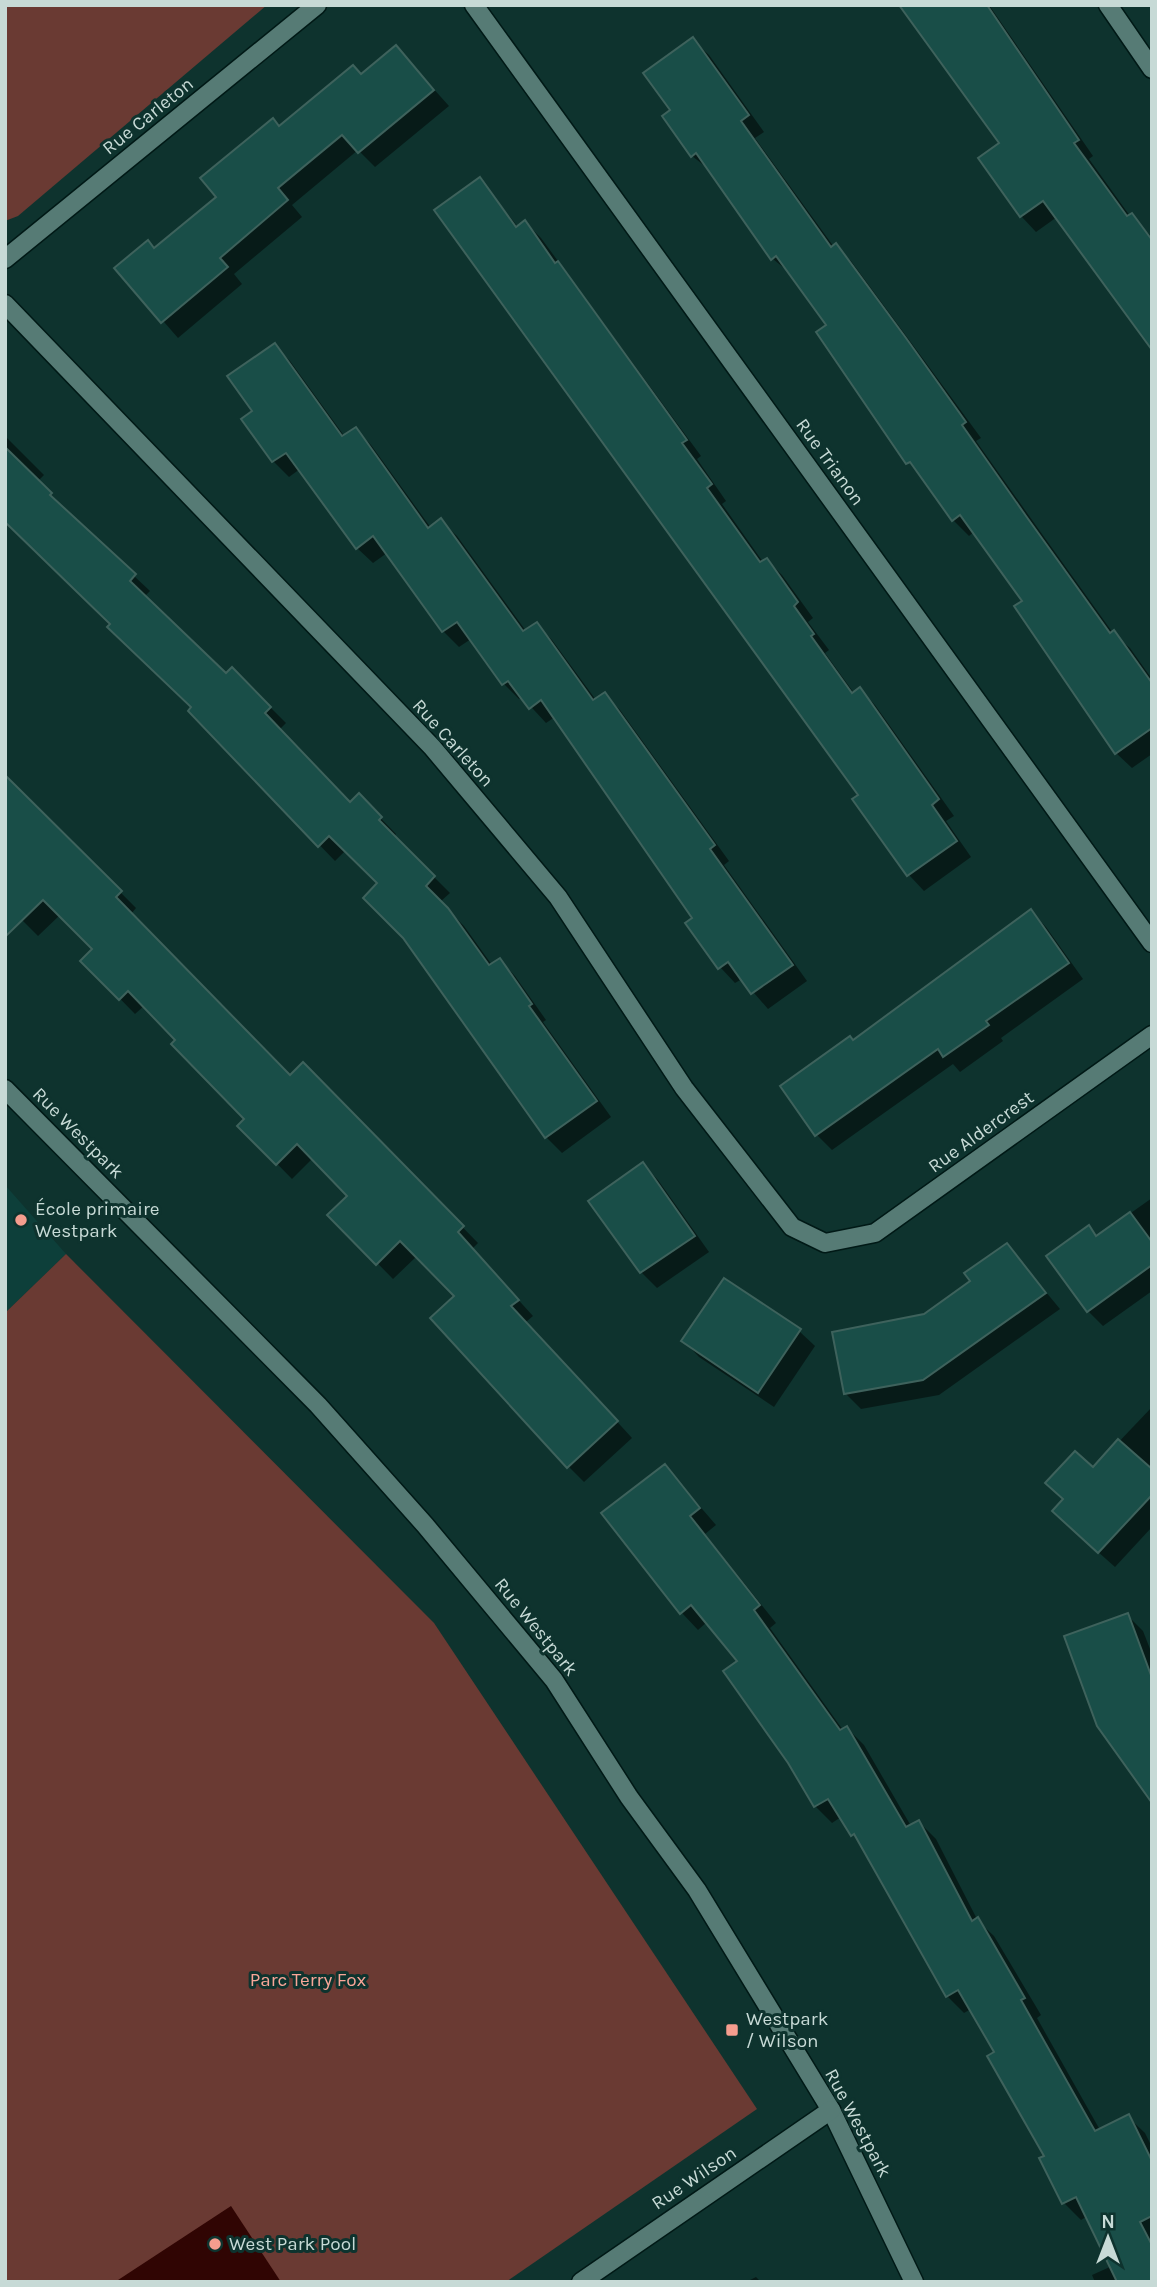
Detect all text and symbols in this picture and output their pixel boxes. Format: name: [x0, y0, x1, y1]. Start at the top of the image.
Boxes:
street label: Rue Carleton: [98, 73, 198, 159]
street label: Rue Trianon: [791, 414, 869, 510]
street label: Rue Carleton: [408, 695, 498, 791]
street label: Rue Westpark: [28, 1083, 128, 1183]
street label: Rue Aldercrest: [924, 1086, 1038, 1178]
place label: École primaire Westpark: [35, 1197, 160, 1242]
marker: École primaire Westpark: [13, 1212, 29, 1228]
street label: Rue Westpark: [490, 1574, 582, 1681]
park label: Parc Terry Fox: [250, 1969, 367, 1991]
place label: Westpark / Wilson: [746, 2008, 829, 2052]
marker: Westpark / Wilson: [724, 2022, 740, 2038]
street label: Rue Westpark: [820, 2065, 896, 2181]
street label: Rue Wilson: [648, 2142, 740, 2214]
north arrow: [1073, 2203, 1143, 2273]
text: N: [1101, 2211, 1115, 2233]
place label: West Park Pool: [229, 2233, 356, 2255]
marker: West Park Pool: [207, 2236, 223, 2252]

